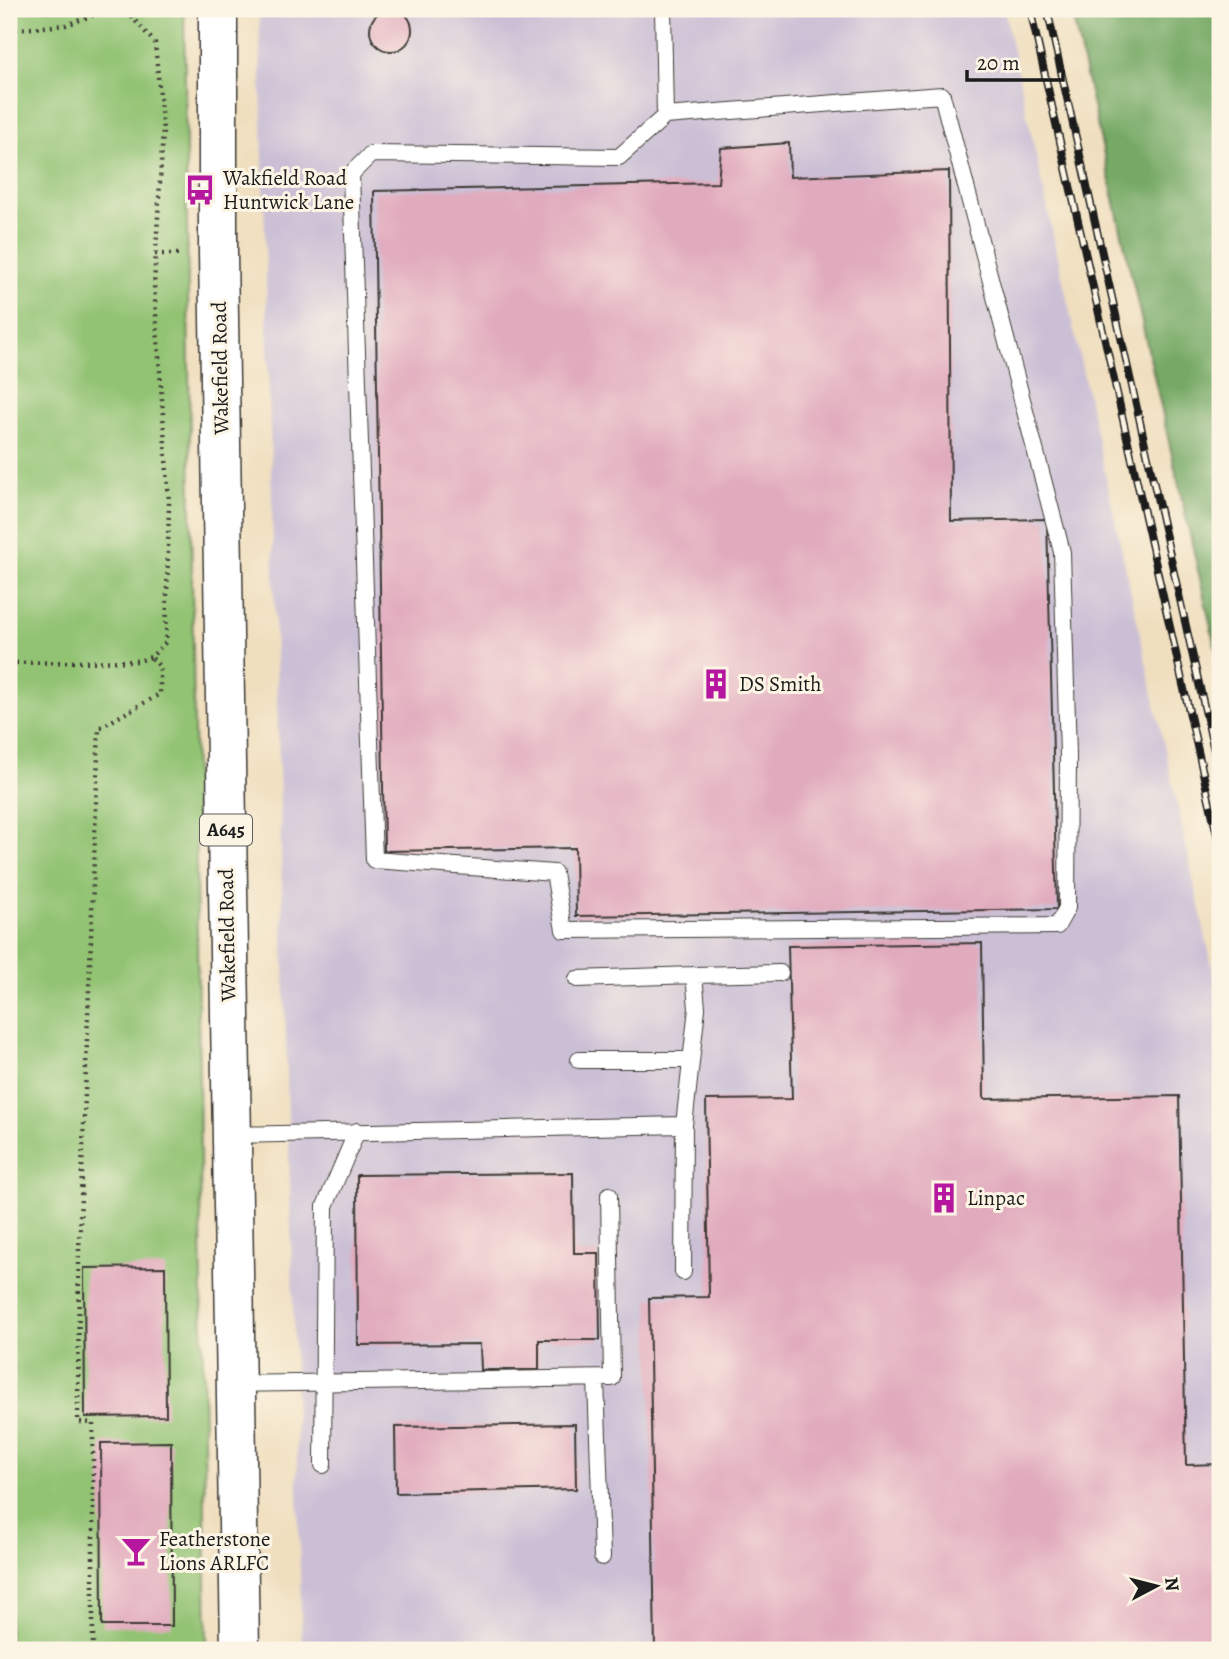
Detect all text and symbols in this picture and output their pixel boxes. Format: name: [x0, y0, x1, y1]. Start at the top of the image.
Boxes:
scale bar: [967, 38, 1063, 82]
text: 20 m: [977, 49, 1020, 77]
place label: Wakfield Road Huntwick Lane: [222, 164, 354, 216]
bus stop icon: Wakfield Road Huntwick Lane: [183, 173, 217, 207]
street label: Wakefield Road: [205, 300, 235, 436]
building icon: DS Smith: [699, 667, 733, 701]
place label: DS Smith: [739, 670, 822, 698]
road number: A645: [200, 814, 252, 846]
street label: Wakefield Road: [212, 867, 242, 1003]
building icon: Linpac: [927, 1181, 961, 1215]
place label: Linpac: [967, 1184, 1025, 1212]
place label: Featherstone Lions ARLFC: [159, 1525, 270, 1577]
bar icon: Featherstone Lions ARLFC: [119, 1534, 153, 1568]
north arrow: [1120, 1550, 1190, 1620]
text: N: [1158, 1576, 1186, 1593]

